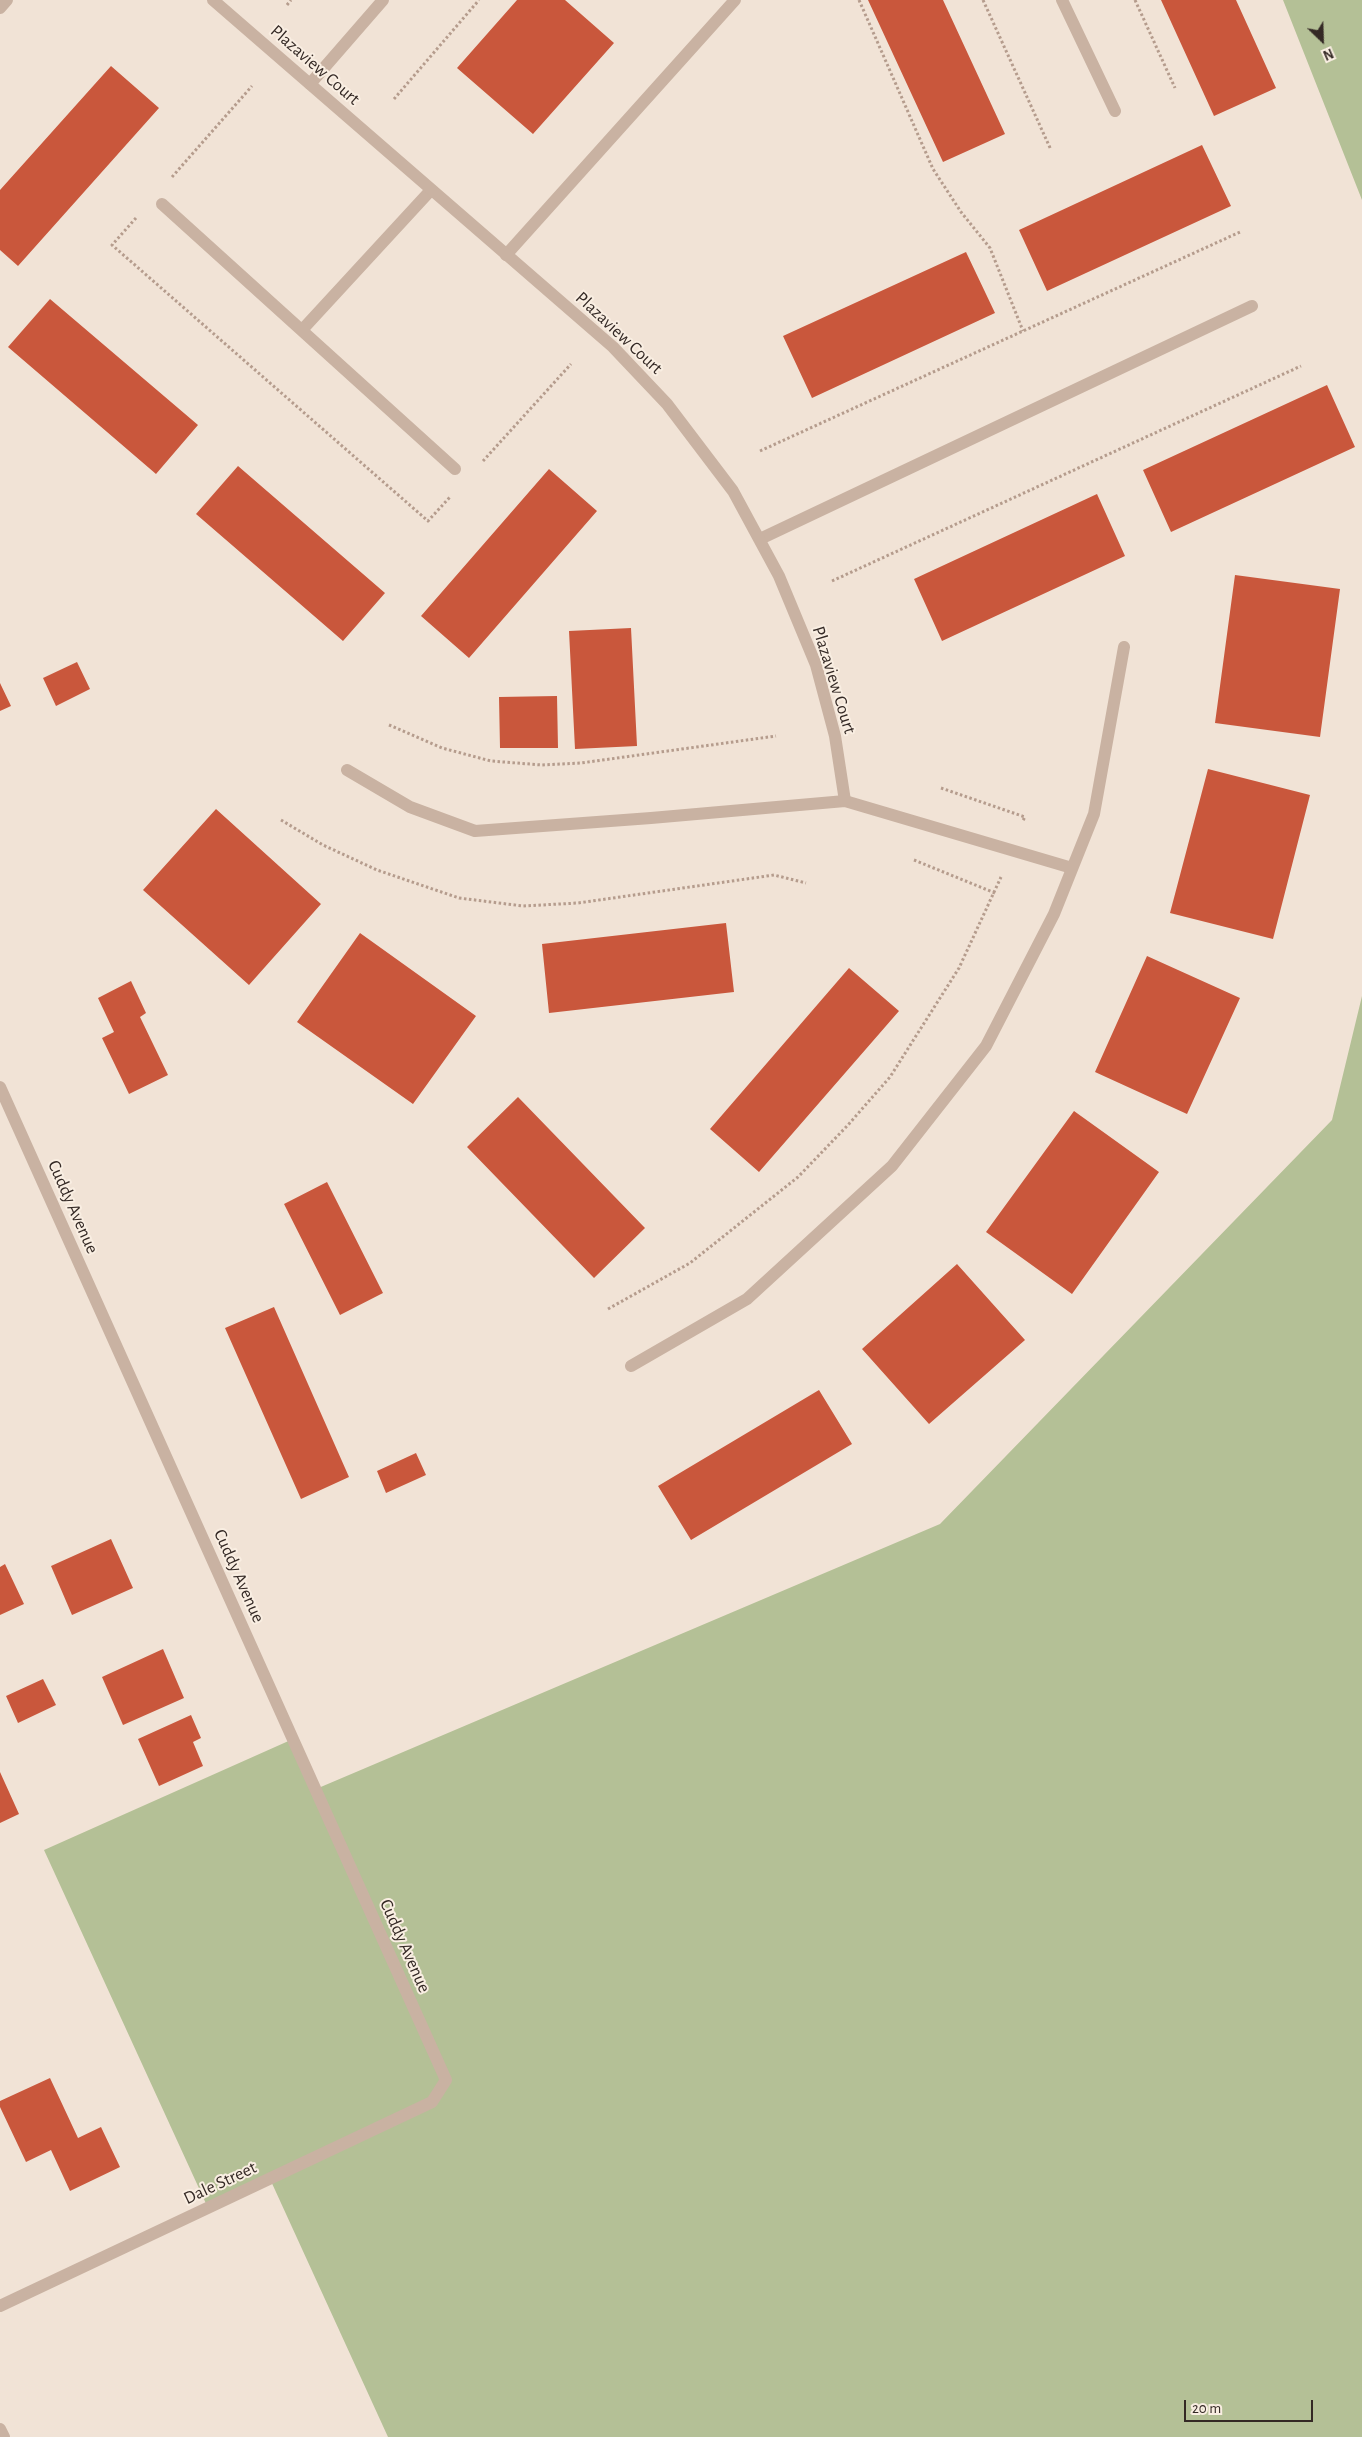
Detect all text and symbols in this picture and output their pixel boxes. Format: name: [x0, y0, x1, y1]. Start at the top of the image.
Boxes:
north arrow: [1297, 15, 1347, 65]
street label: Plazaview Court: [266, 20, 364, 110]
text: N: [1321, 45, 1335, 62]
street label: Plazaview Court: [571, 287, 667, 379]
street label: Plazaview Court: [807, 624, 861, 736]
street label: Cuddy Avenue: [43, 1157, 103, 1257]
street label: Cuddy Avenue: [209, 1526, 269, 1626]
street label: Cuddy Avenue: [375, 1896, 435, 1996]
street label: Dale Street: [180, 2157, 260, 2209]
scale bar: [1187, 2390, 1316, 2422]
text: 20 m: [1192, 2401, 1221, 2416]

